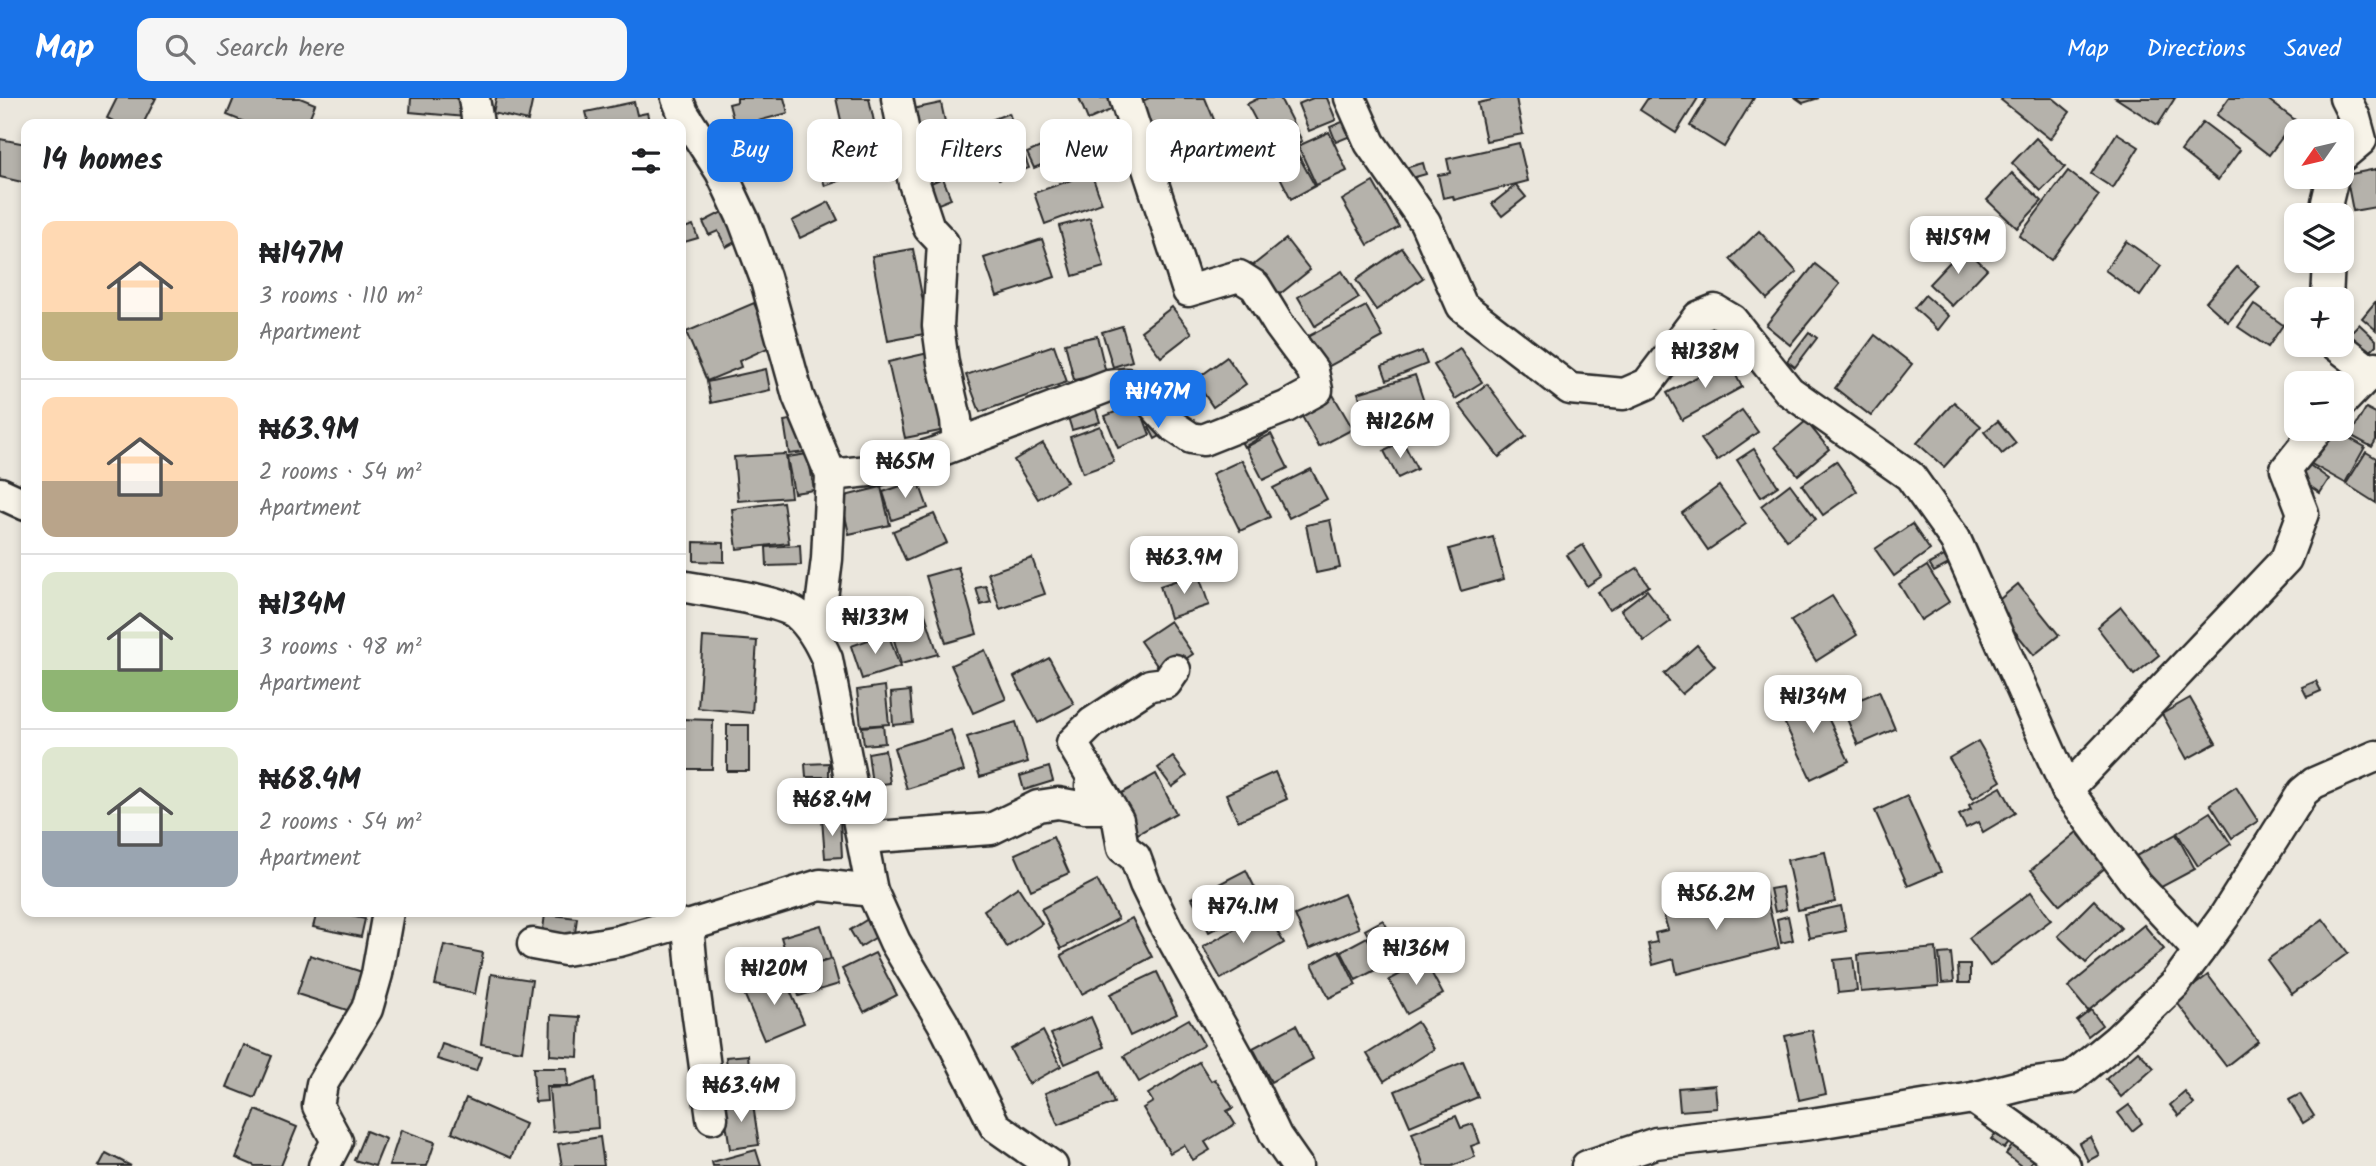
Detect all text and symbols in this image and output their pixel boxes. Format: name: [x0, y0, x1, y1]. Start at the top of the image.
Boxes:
search box: [137, 18, 627, 81]
text: Map: [35, 23, 95, 76]
text: Search here: [217, 28, 345, 70]
icon: search: [161, 30, 199, 68]
text: Map: [2067, 30, 2109, 69]
text: Directions: [2147, 30, 2246, 69]
text: Saved: [2284, 30, 2341, 69]
chip: Buy: [707, 119, 793, 182]
chip: Rent: [807, 119, 902, 182]
chip: Filters: [916, 119, 1026, 182]
chip: New: [1040, 119, 1132, 182]
chip: Apartment: [1146, 119, 1300, 182]
north arrow: [2284, 119, 2354, 189]
map controls: [2284, 119, 2354, 441]
text: 14 homes: [42, 137, 163, 185]
icon: filters: [627, 142, 665, 180]
button: layers: [2284, 203, 2354, 273]
pin: ₦159M: [1909, 216, 2007, 276]
text: ₦159M: [1926, 221, 1990, 257]
text: ₦147M: [259, 231, 343, 279]
icon: home: [98, 249, 182, 333]
text: 3 rooms · 110 m²: [259, 279, 422, 315]
button: +: [2284, 287, 2354, 357]
text: Apartment: [259, 315, 361, 351]
pin: ₦138M: [1656, 330, 1754, 390]
text: ₦138M: [1671, 335, 1739, 371]
pin: ₦147M: [1109, 370, 1207, 430]
button: −: [2284, 371, 2354, 441]
text: ₦147M: [1126, 375, 1190, 411]
pin: ₦126M: [1351, 400, 1449, 460]
text: ₦126M: [1367, 405, 1433, 441]
text: ₦63.9M: [259, 407, 358, 455]
icon: home: [98, 425, 182, 509]
pin: ₦65M: [864, 440, 946, 500]
text: ₦65M: [876, 445, 934, 481]
text: 2 rooms · 54 m²: [259, 455, 422, 491]
text: Apartment: [259, 491, 361, 527]
pin: ₦63.9M: [1127, 536, 1241, 596]
text: ₦63.9M: [1146, 541, 1222, 577]
text: ₦134M: [259, 582, 345, 630]
pin: ₦133M: [826, 596, 924, 656]
icon: home: [98, 600, 182, 684]
text: ₦133M: [842, 601, 908, 637]
text: 3 rooms · 98 m²: [259, 630, 422, 666]
text: Apartment: [259, 666, 361, 702]
pin: ₦134M: [1764, 676, 1862, 735]
text: ₦134M: [1780, 680, 1846, 716]
text: ₦68.4M: [259, 757, 361, 805]
icon: home: [98, 775, 182, 859]
pin: ₦68.4M: [775, 778, 889, 838]
text: ₦68.4M: [793, 783, 871, 819]
text: 2 rooms · 54 m²: [259, 805, 422, 841]
text: Apartment: [259, 841, 361, 877]
pin: ₦56.2M: [1659, 872, 1773, 932]
text: ₦56.2M: [1678, 877, 1754, 913]
pin: ₦74.1M: [1186, 886, 1300, 945]
text: ₦74.1M: [1208, 890, 1278, 926]
pin: ₦136M: [1367, 928, 1465, 987]
text: ₦136M: [1383, 932, 1449, 968]
pin: ₦120M: [725, 948, 823, 1007]
text: ₦120M: [741, 952, 807, 988]
pin: ₦63.4M: [684, 1065, 798, 1124]
text: ₦63.4M: [702, 1069, 780, 1105]

